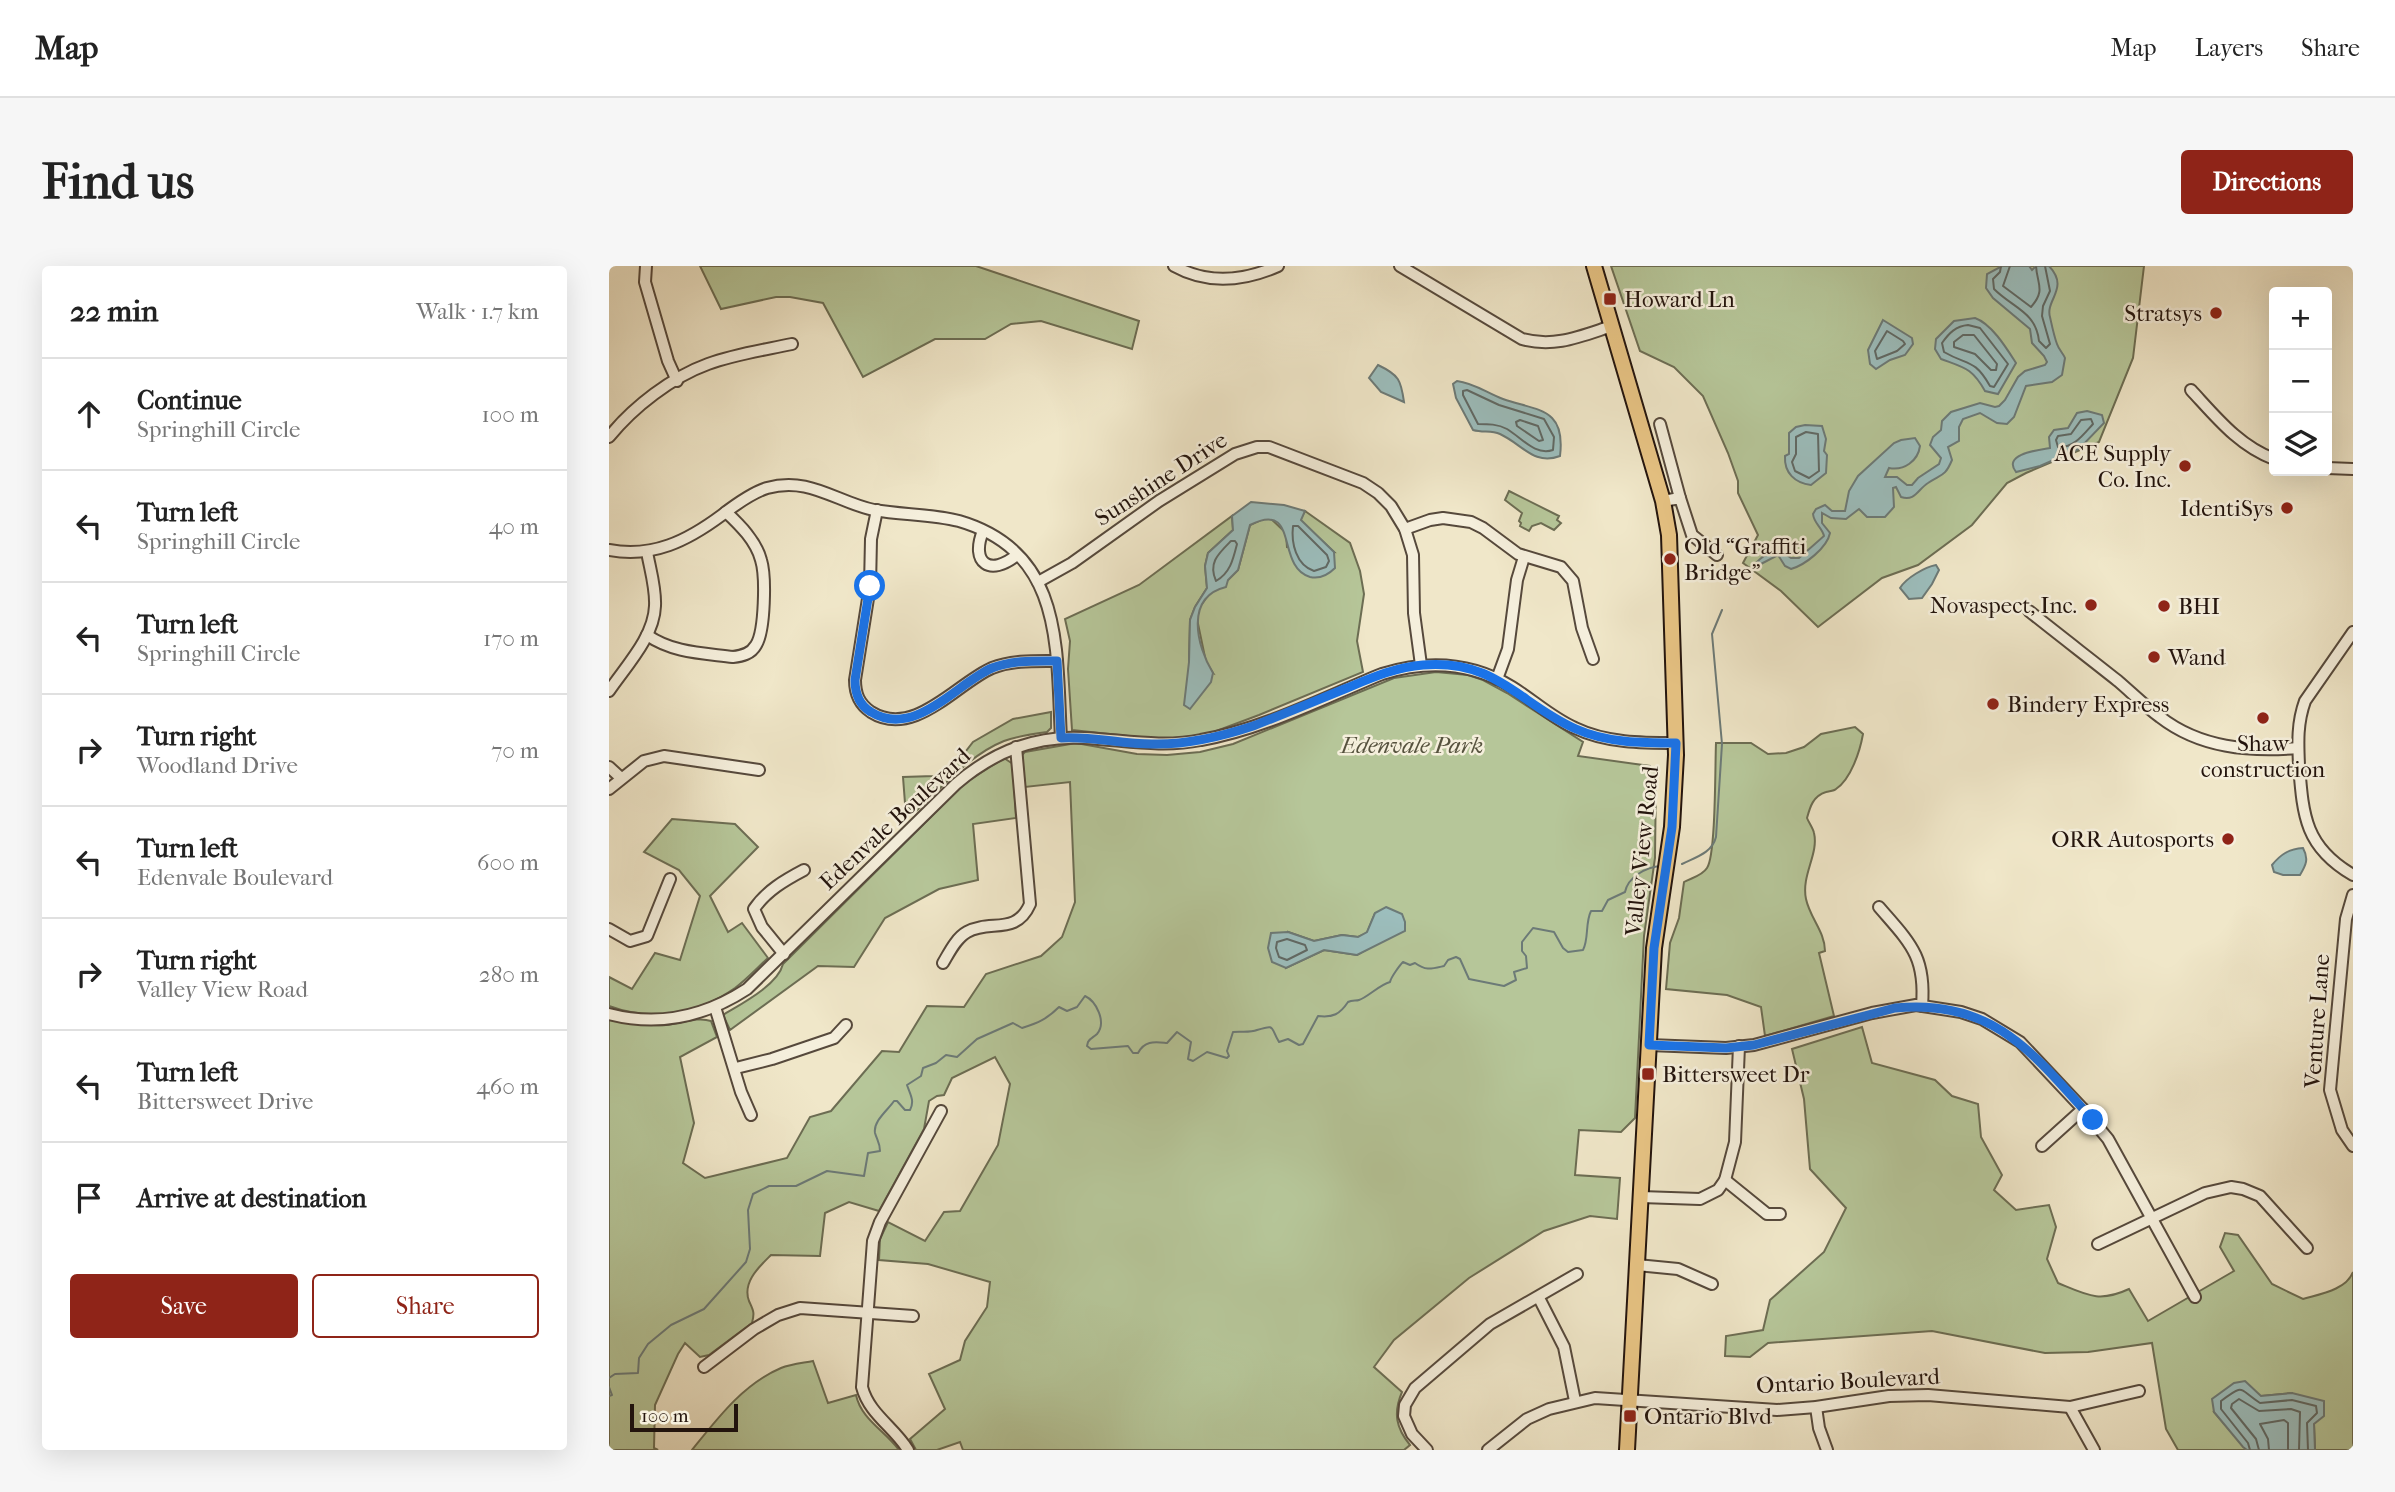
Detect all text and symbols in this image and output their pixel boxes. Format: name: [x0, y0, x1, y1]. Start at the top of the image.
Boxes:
text: Map: [35, 29, 98, 68]
text: Map: [2111, 34, 2157, 62]
text: Layers: [2195, 34, 2263, 62]
text: Share: [2301, 34, 2360, 62]
button: Directions: [2181, 150, 2353, 214]
text: Find us: [42, 153, 194, 211]
place label: Howard Ln: [1624, 286, 1735, 313]
map controls: [2269, 287, 2332, 476]
button: +: [2269, 287, 2332, 350]
marker: Howard Ln: [1602, 291, 1618, 307]
text: 22 min: [70, 294, 159, 329]
text: Walk · 1.7 km: [416, 298, 539, 325]
place label: Stratsys: [2124, 300, 2202, 327]
marker: Stratsys: [2208, 305, 2224, 321]
button: −: [2269, 350, 2332, 413]
text: Continue: [137, 385, 242, 416]
icon: ahead: [70, 395, 108, 433]
text: 100 m: [481, 401, 539, 428]
button: layers: [2269, 413, 2332, 476]
text: Springhill Circle: [137, 416, 300, 443]
street label: Sunshine Drive: [1090, 426, 1232, 532]
place label: ACE Supply Co. Inc.: [2053, 440, 2172, 493]
marker: ACE Supply Co. Inc.: [2177, 458, 2193, 474]
place label: IdentiSys: [2180, 495, 2273, 522]
text: Turn left: [137, 497, 238, 528]
marker: IdentiSys: [2279, 500, 2295, 516]
icon: left: [70, 507, 108, 545]
text: 40 m: [489, 513, 539, 540]
text: Springhill Circle: [137, 528, 300, 555]
place label: Old “Graffiti Bridge”: [1684, 533, 1807, 586]
marker: Old “Graffiti Bridge”: [1662, 551, 1678, 567]
route start: [854, 570, 885, 601]
place label: Novaspect, Inc.: [1930, 592, 2077, 619]
place label: BHI: [2178, 593, 2220, 620]
marker: Novaspect, Inc.: [2083, 597, 2099, 613]
marker: BHI: [2156, 598, 2172, 614]
text: Turn left: [137, 609, 238, 640]
icon: left: [70, 619, 108, 657]
text: 170 m: [483, 625, 539, 652]
text: Springhill Circle: [137, 640, 300, 667]
place label: Wand: [2167, 644, 2226, 671]
marker: Wand: [2146, 649, 2162, 665]
place label: Bindery Express: [2007, 691, 2169, 718]
marker: Bindery Express: [1985, 696, 2001, 712]
marker: Shaw construction: [2255, 710, 2271, 726]
text: Turn right: [137, 721, 257, 752]
place label: Shaw construction: [2201, 730, 2326, 783]
icon: right: [70, 731, 108, 769]
park label: Edenvale Park: [1339, 732, 1483, 759]
text: 70 m: [491, 737, 539, 764]
street label: Edenvale Boulevard: [814, 742, 976, 896]
text: Woodland Drive: [137, 752, 298, 779]
street label: Valley View Road: [1620, 764, 1664, 938]
place label: ORR Autosports: [2051, 826, 2214, 853]
marker: ORR Autosports: [2220, 831, 2236, 847]
text: Turn left: [137, 833, 238, 864]
icon: left: [70, 843, 108, 881]
text: 600 m: [477, 849, 539, 876]
text: Edenvale Boulevard: [137, 864, 333, 891]
text: Turn right: [137, 945, 257, 976]
street label: Venture Lane: [2299, 953, 2335, 1090]
icon: right: [70, 955, 108, 993]
text: 280 m: [479, 961, 539, 988]
text: Valley View Road: [137, 976, 308, 1003]
text: Turn left: [137, 1057, 238, 1088]
place label: Bittersweet Dr: [1662, 1061, 1810, 1088]
marker: Bittersweet Dr: [1640, 1066, 1656, 1082]
icon: left: [70, 1067, 108, 1105]
text: 460 m: [476, 1073, 539, 1100]
text: Bittersweet Drive: [137, 1088, 313, 1115]
route end: [2077, 1104, 2108, 1135]
icon: arrive: [70, 1179, 108, 1217]
text: Arrive at destination: [137, 1183, 367, 1214]
button: Save: [70, 1274, 298, 1338]
button: Share: [312, 1274, 539, 1338]
street label: Ontario Boulevard: [1755, 1363, 1941, 1399]
scale bar: [630, 1401, 739, 1433]
place label: Ontario Blvd: [1644, 1403, 1772, 1430]
text: 100 m: [641, 1405, 689, 1427]
marker: Ontario Blvd: [1622, 1408, 1638, 1424]

